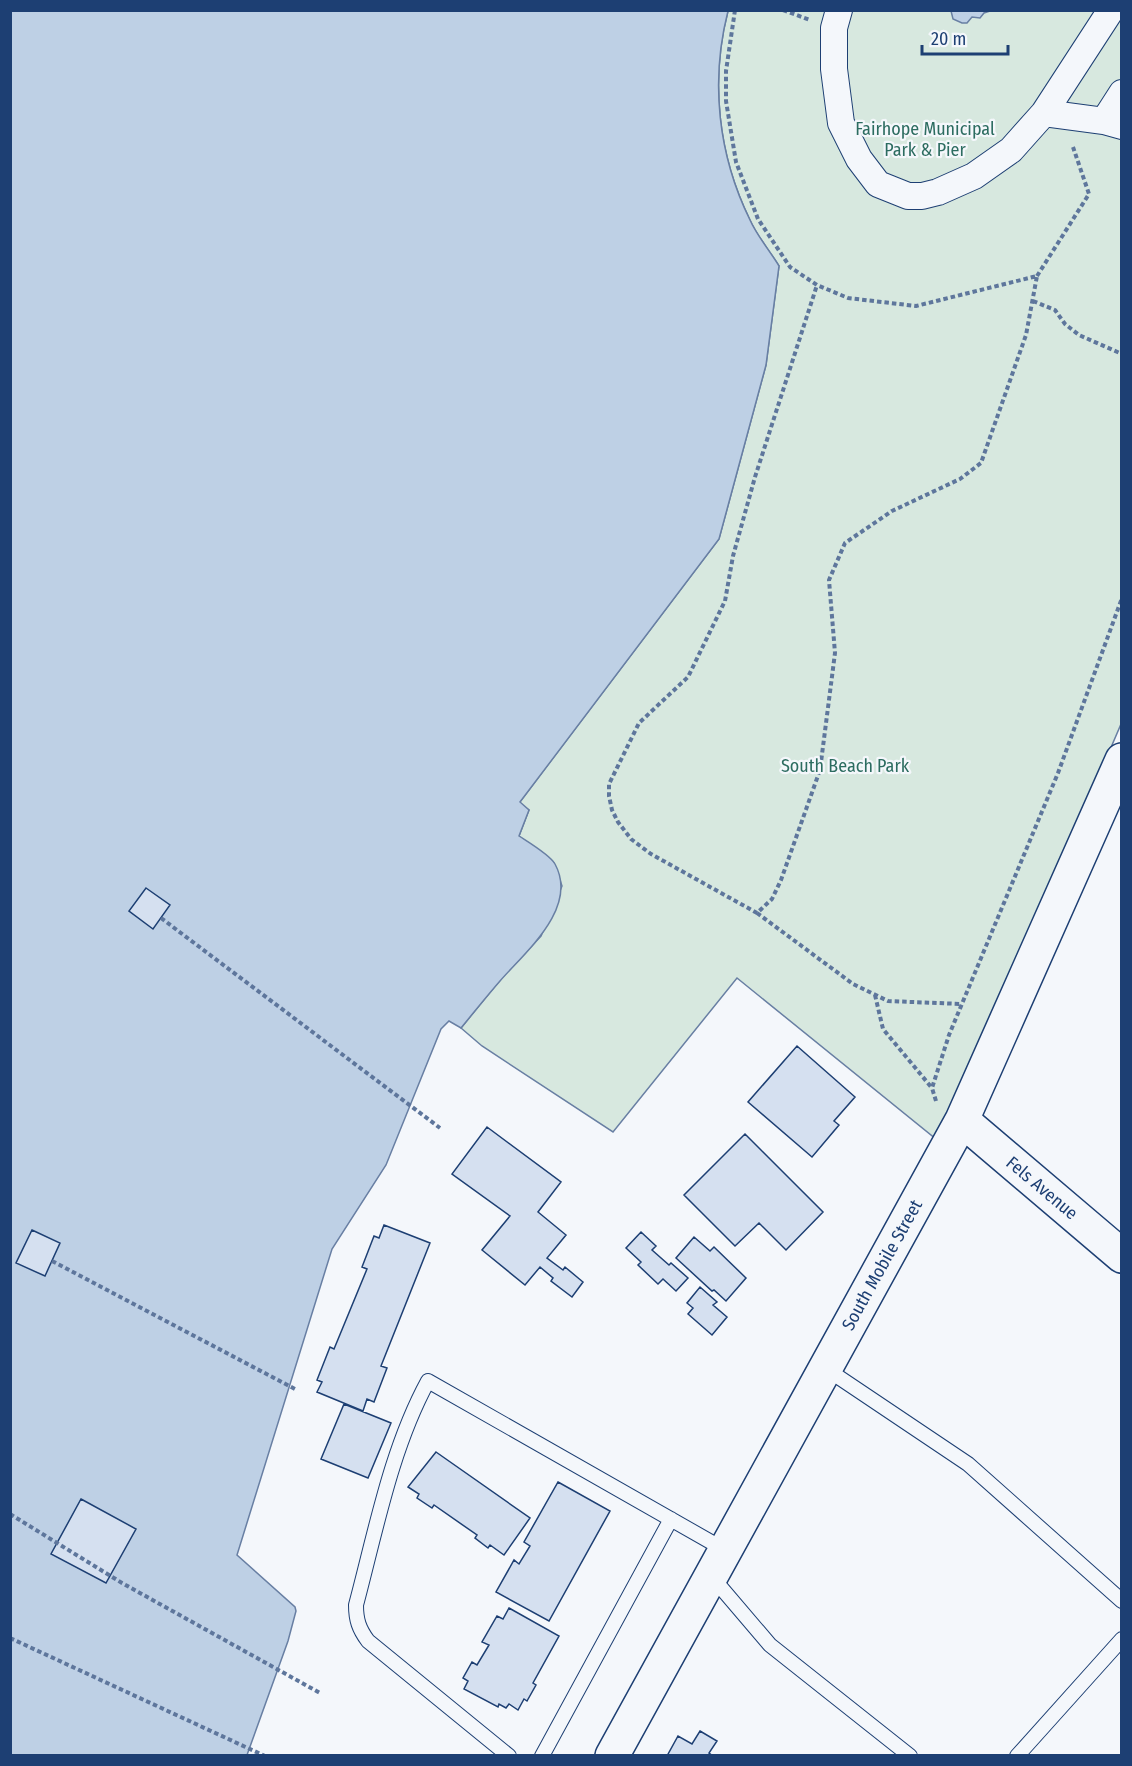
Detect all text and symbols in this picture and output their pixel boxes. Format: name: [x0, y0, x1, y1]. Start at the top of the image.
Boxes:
scale bar: [922, 18, 1008, 56]
text: 20 m: [931, 28, 966, 50]
park label: Fairhope Municipal Park & Pier: [855, 118, 995, 161]
park label: South Beach Park: [781, 755, 910, 777]
street label: Fels Avenue: [1002, 1152, 1082, 1224]
street label: South Mobile Street: [837, 1196, 927, 1334]

